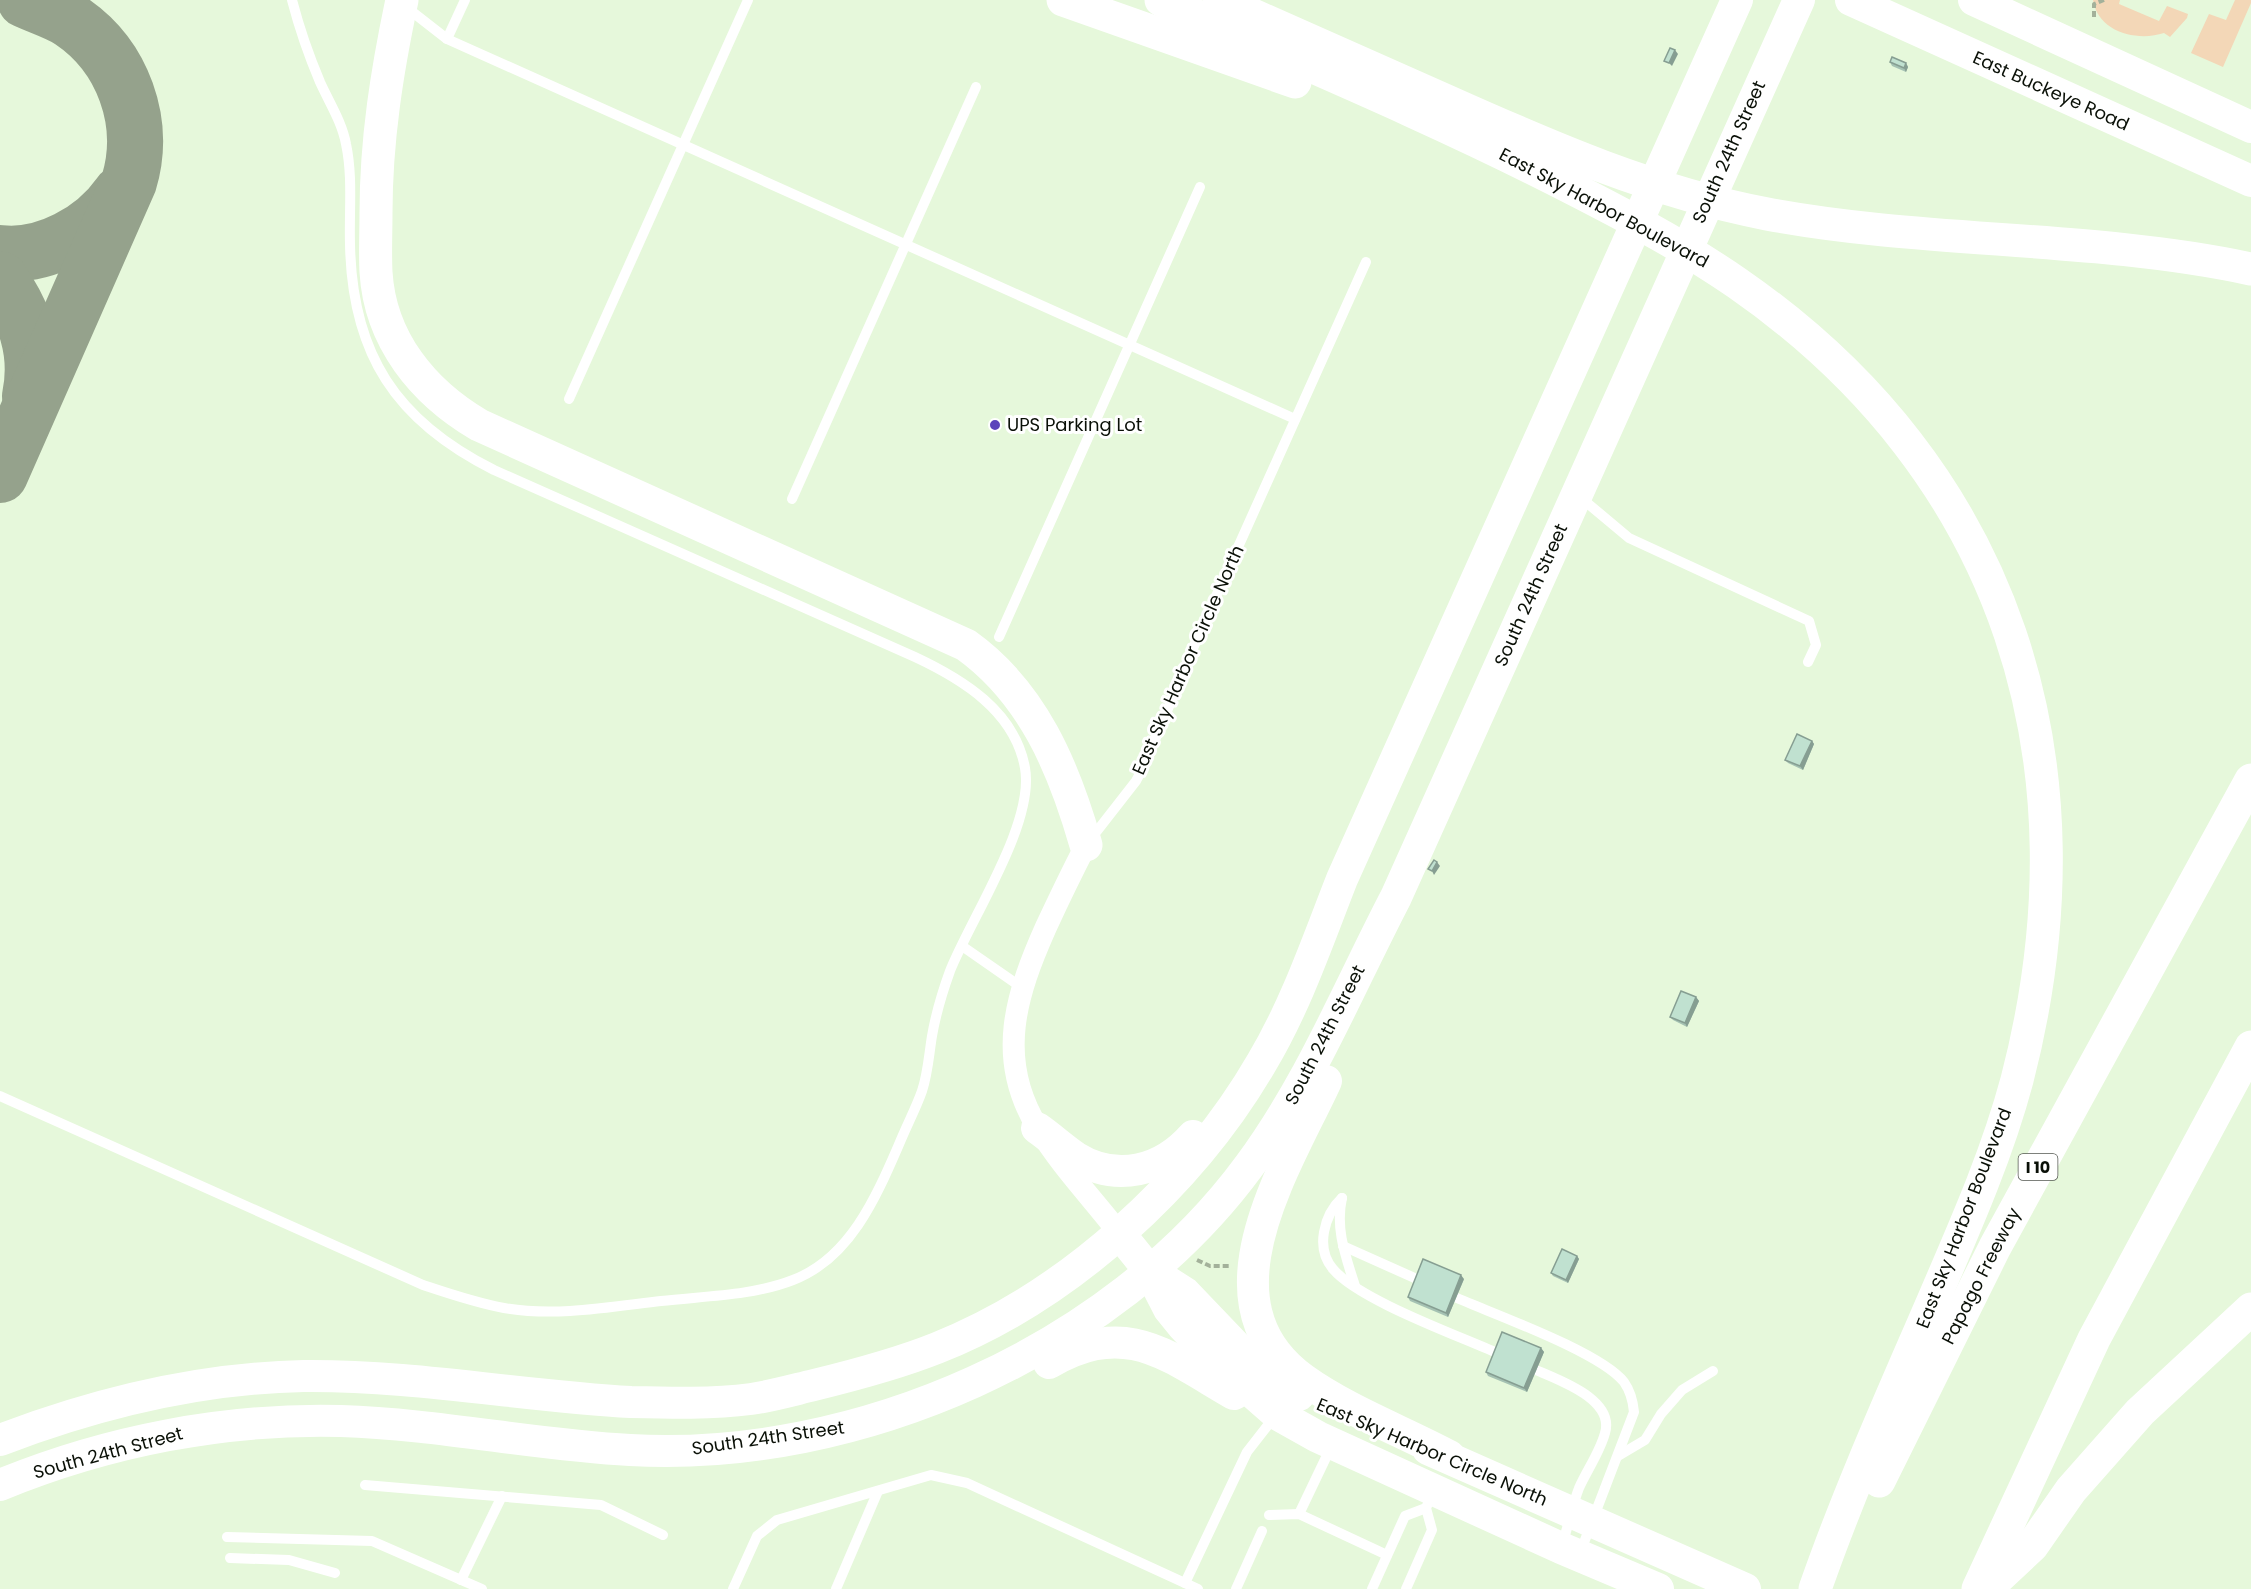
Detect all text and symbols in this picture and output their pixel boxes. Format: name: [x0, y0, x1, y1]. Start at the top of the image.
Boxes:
street label: East Buckeye Road: [1969, 45, 2133, 136]
street label: South 24th Street: [1686, 76, 1771, 227]
street label: East Sky Harbor Boulevard: [1495, 142, 1714, 274]
place label: UPS Parking Lot: [1007, 412, 1142, 437]
marker: UPS Parking Lot: [988, 418, 1002, 432]
street label: South 24th Street: [1488, 519, 1573, 670]
street label: East Sky Harbor Circle North: [1126, 541, 1250, 779]
street label: South 24th Street: [1279, 961, 1371, 1109]
street label: East Sky Harbor Boulevard: [1910, 1104, 2017, 1332]
road number: I 10: [2018, 1154, 2058, 1180]
street label: Papago Freeway: [1935, 1203, 2026, 1349]
street label: East Sky Harbor Circle North: [1313, 1391, 1552, 1512]
street label: South 24th Street: [690, 1414, 846, 1461]
street label: South 24th Street: [30, 1421, 185, 1484]

